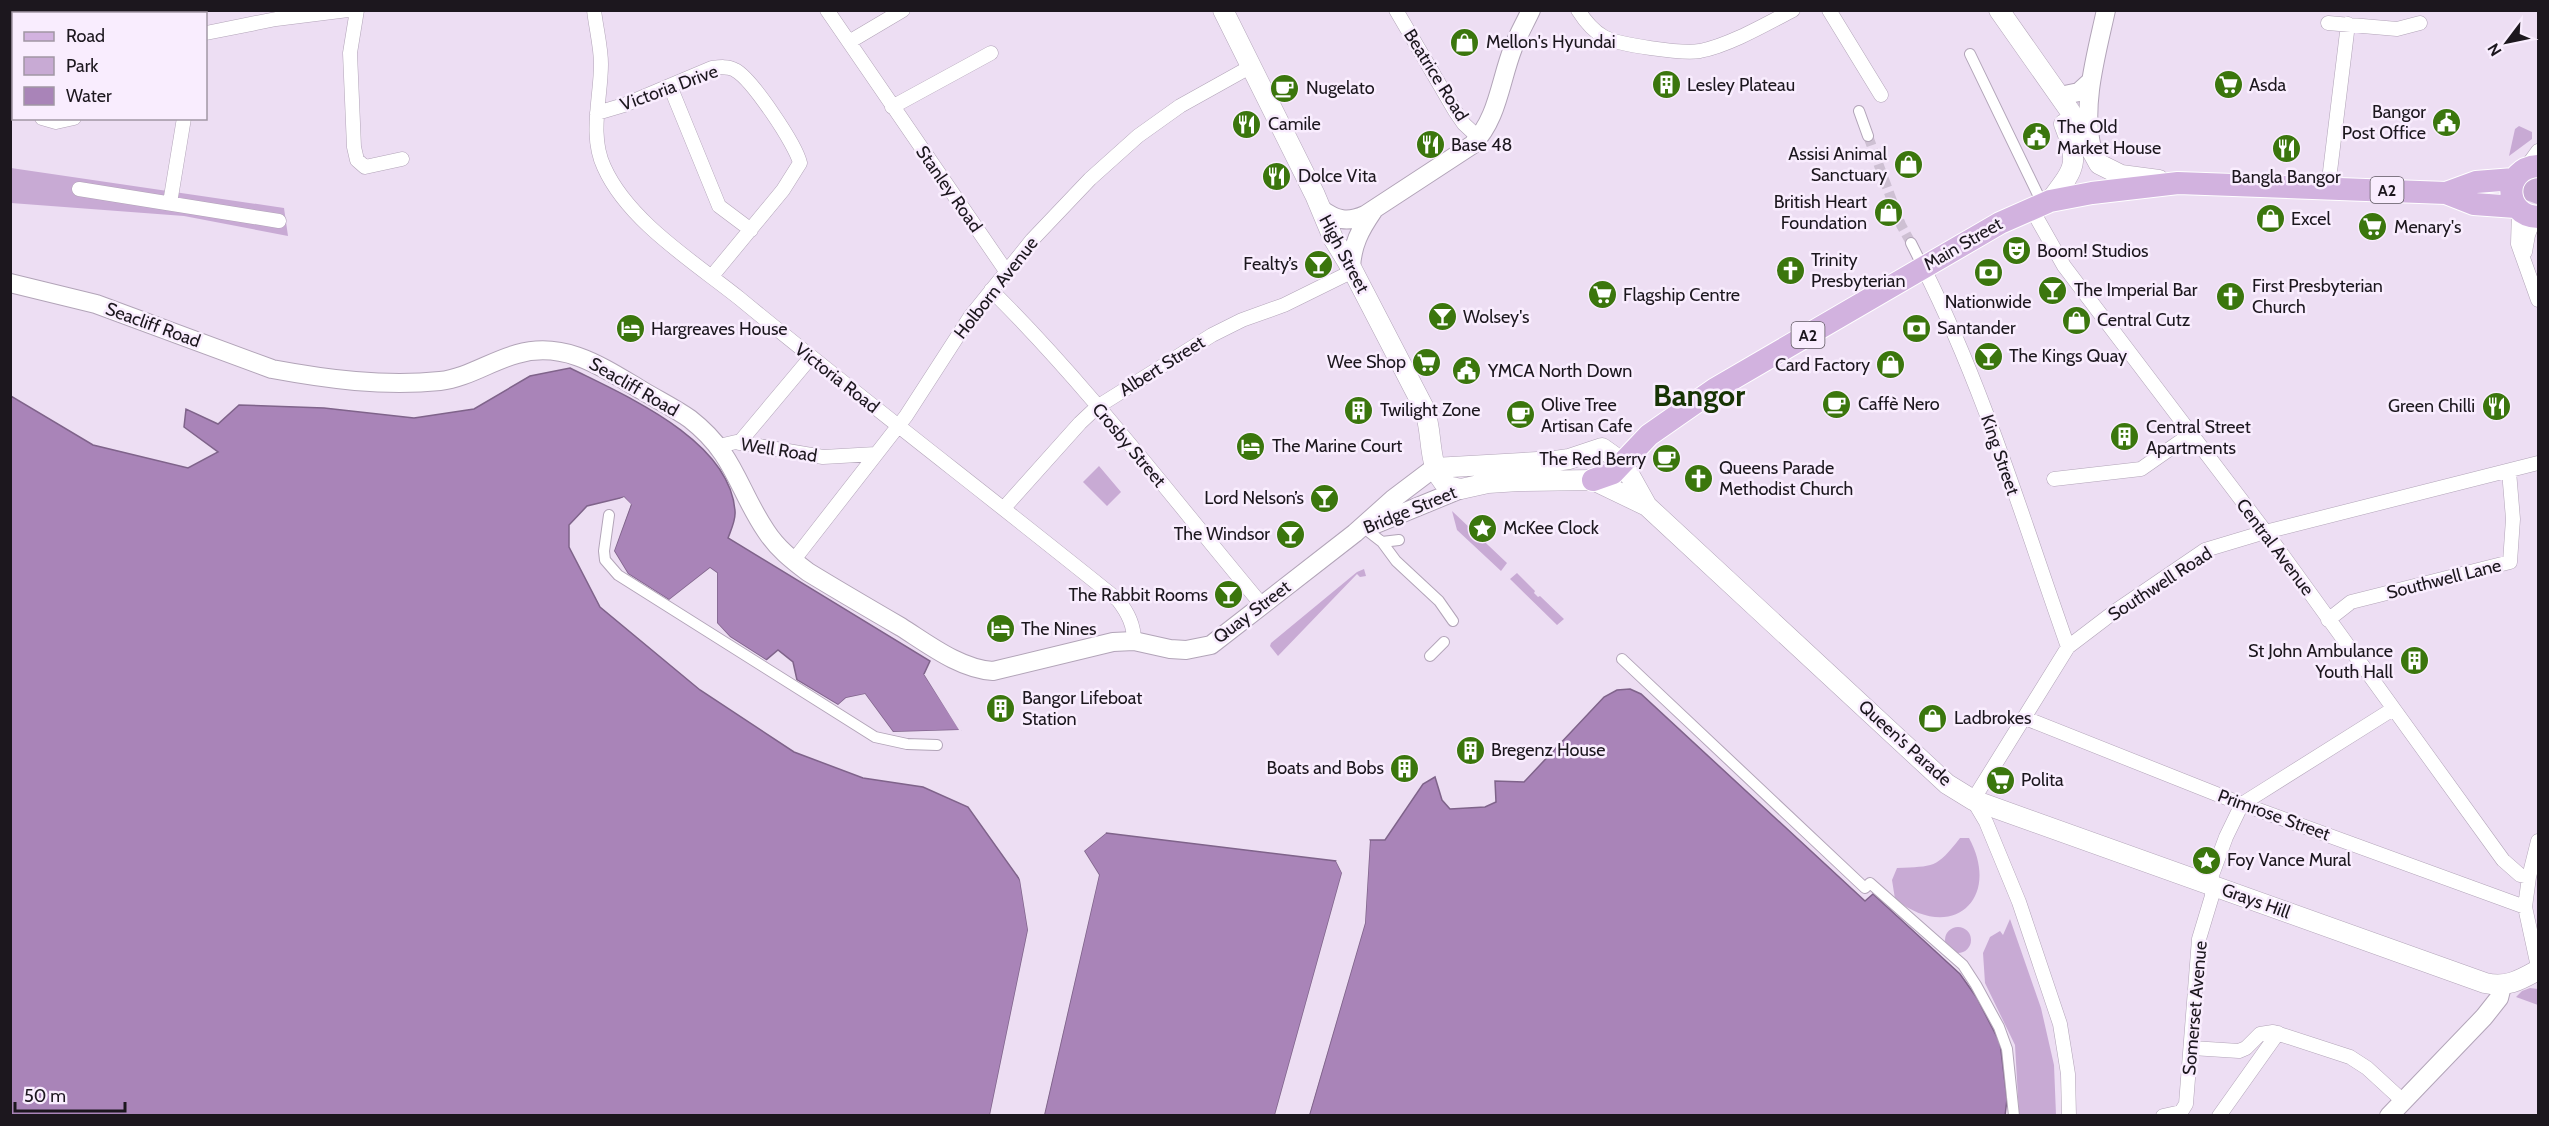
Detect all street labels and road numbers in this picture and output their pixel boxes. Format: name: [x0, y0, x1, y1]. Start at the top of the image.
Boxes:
street label: Beatrice Road: [1399, 25, 1473, 125]
street label: Victoria Drive: [617, 60, 721, 116]
street label: Stanley Road: [911, 142, 987, 236]
road number: A2: [2370, 177, 2404, 203]
street label: High Street: [1314, 211, 1374, 297]
street label: Main Street: [1920, 213, 2006, 275]
street label: Holborn Avenue: [949, 233, 1043, 343]
street label: Seacliff Road: [102, 298, 204, 352]
road number: A2: [1792, 322, 1824, 348]
street label: Albert Street: [1115, 331, 1209, 401]
street label: Victoria Road: [790, 338, 884, 418]
street label: Seacliff Road: [585, 353, 683, 421]
street label: Crosby Street: [1087, 398, 1171, 492]
street label: King Street: [1976, 412, 2024, 498]
street label: Well Road: [739, 433, 819, 467]
street label: Bridge Street: [1360, 481, 1460, 539]
street label: Central Avenue: [2231, 494, 2319, 600]
street label: Southwell Road: [2104, 542, 2216, 626]
street label: Southwell Lane: [2384, 554, 2504, 604]
street label: Quay Street: [1209, 576, 1295, 648]
street label: Queen's Parade: [1854, 695, 1956, 791]
street label: Primrose Street: [2215, 785, 2333, 845]
street label: Grays Hill: [2219, 878, 2294, 924]
street label: Somerset Avenue: [2178, 940, 2212, 1076]

